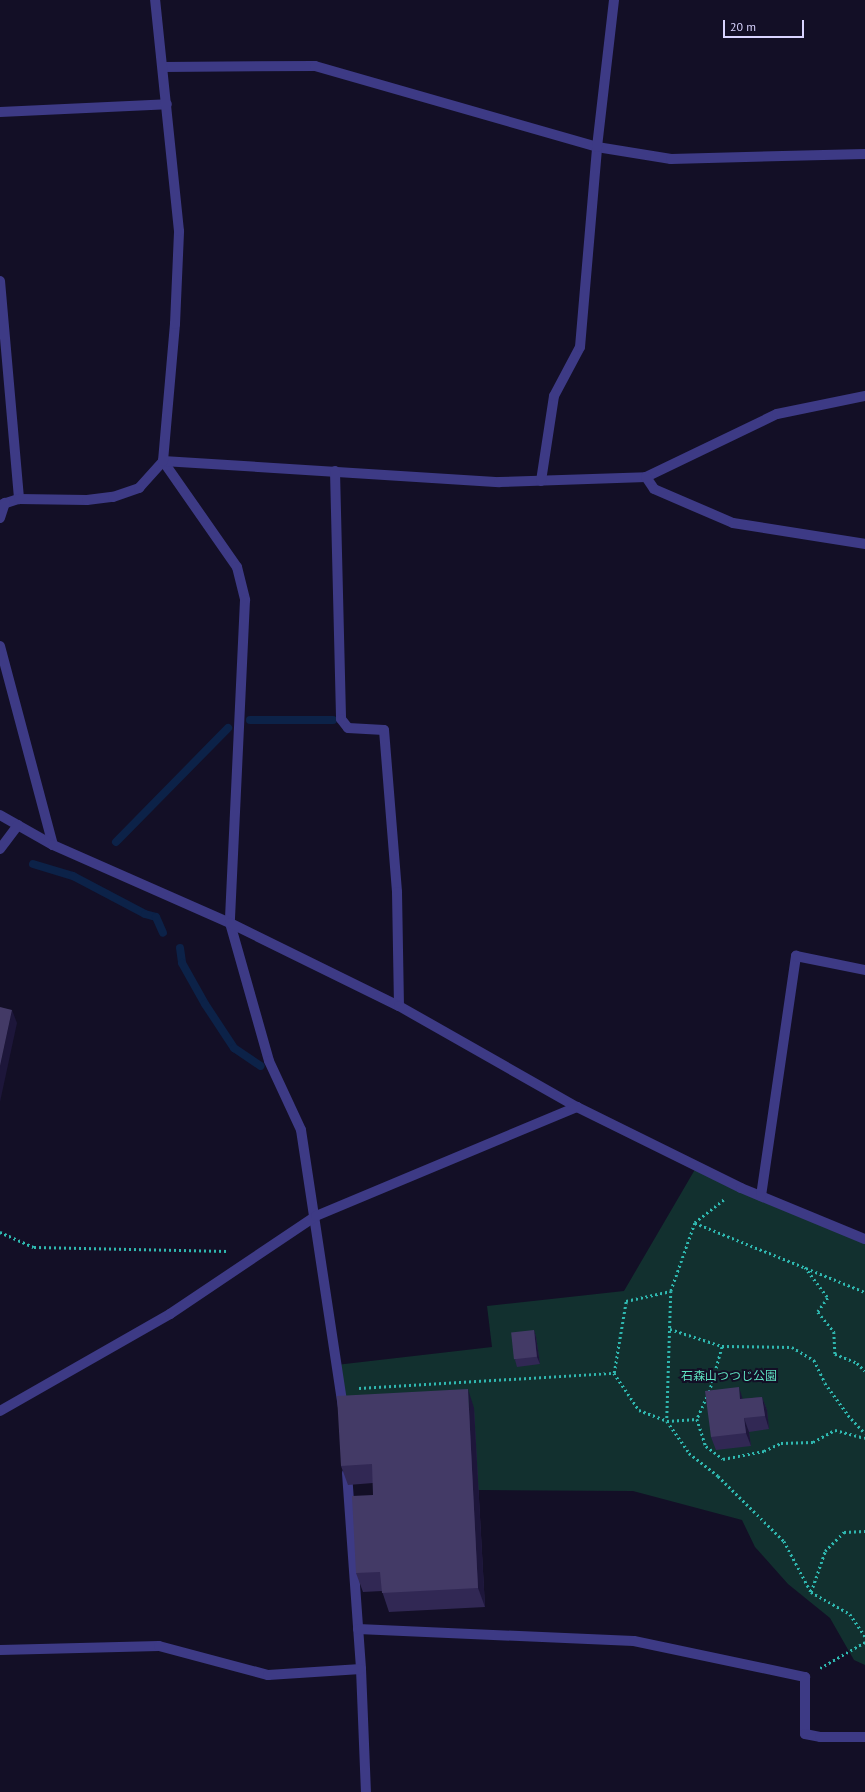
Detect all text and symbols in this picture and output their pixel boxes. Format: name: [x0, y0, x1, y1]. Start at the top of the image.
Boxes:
scale bar: [725, 12, 806, 38]
text: 20 m: [730, 19, 756, 34]
park label: 石森山つつじ公園: [681, 1369, 777, 1383]

